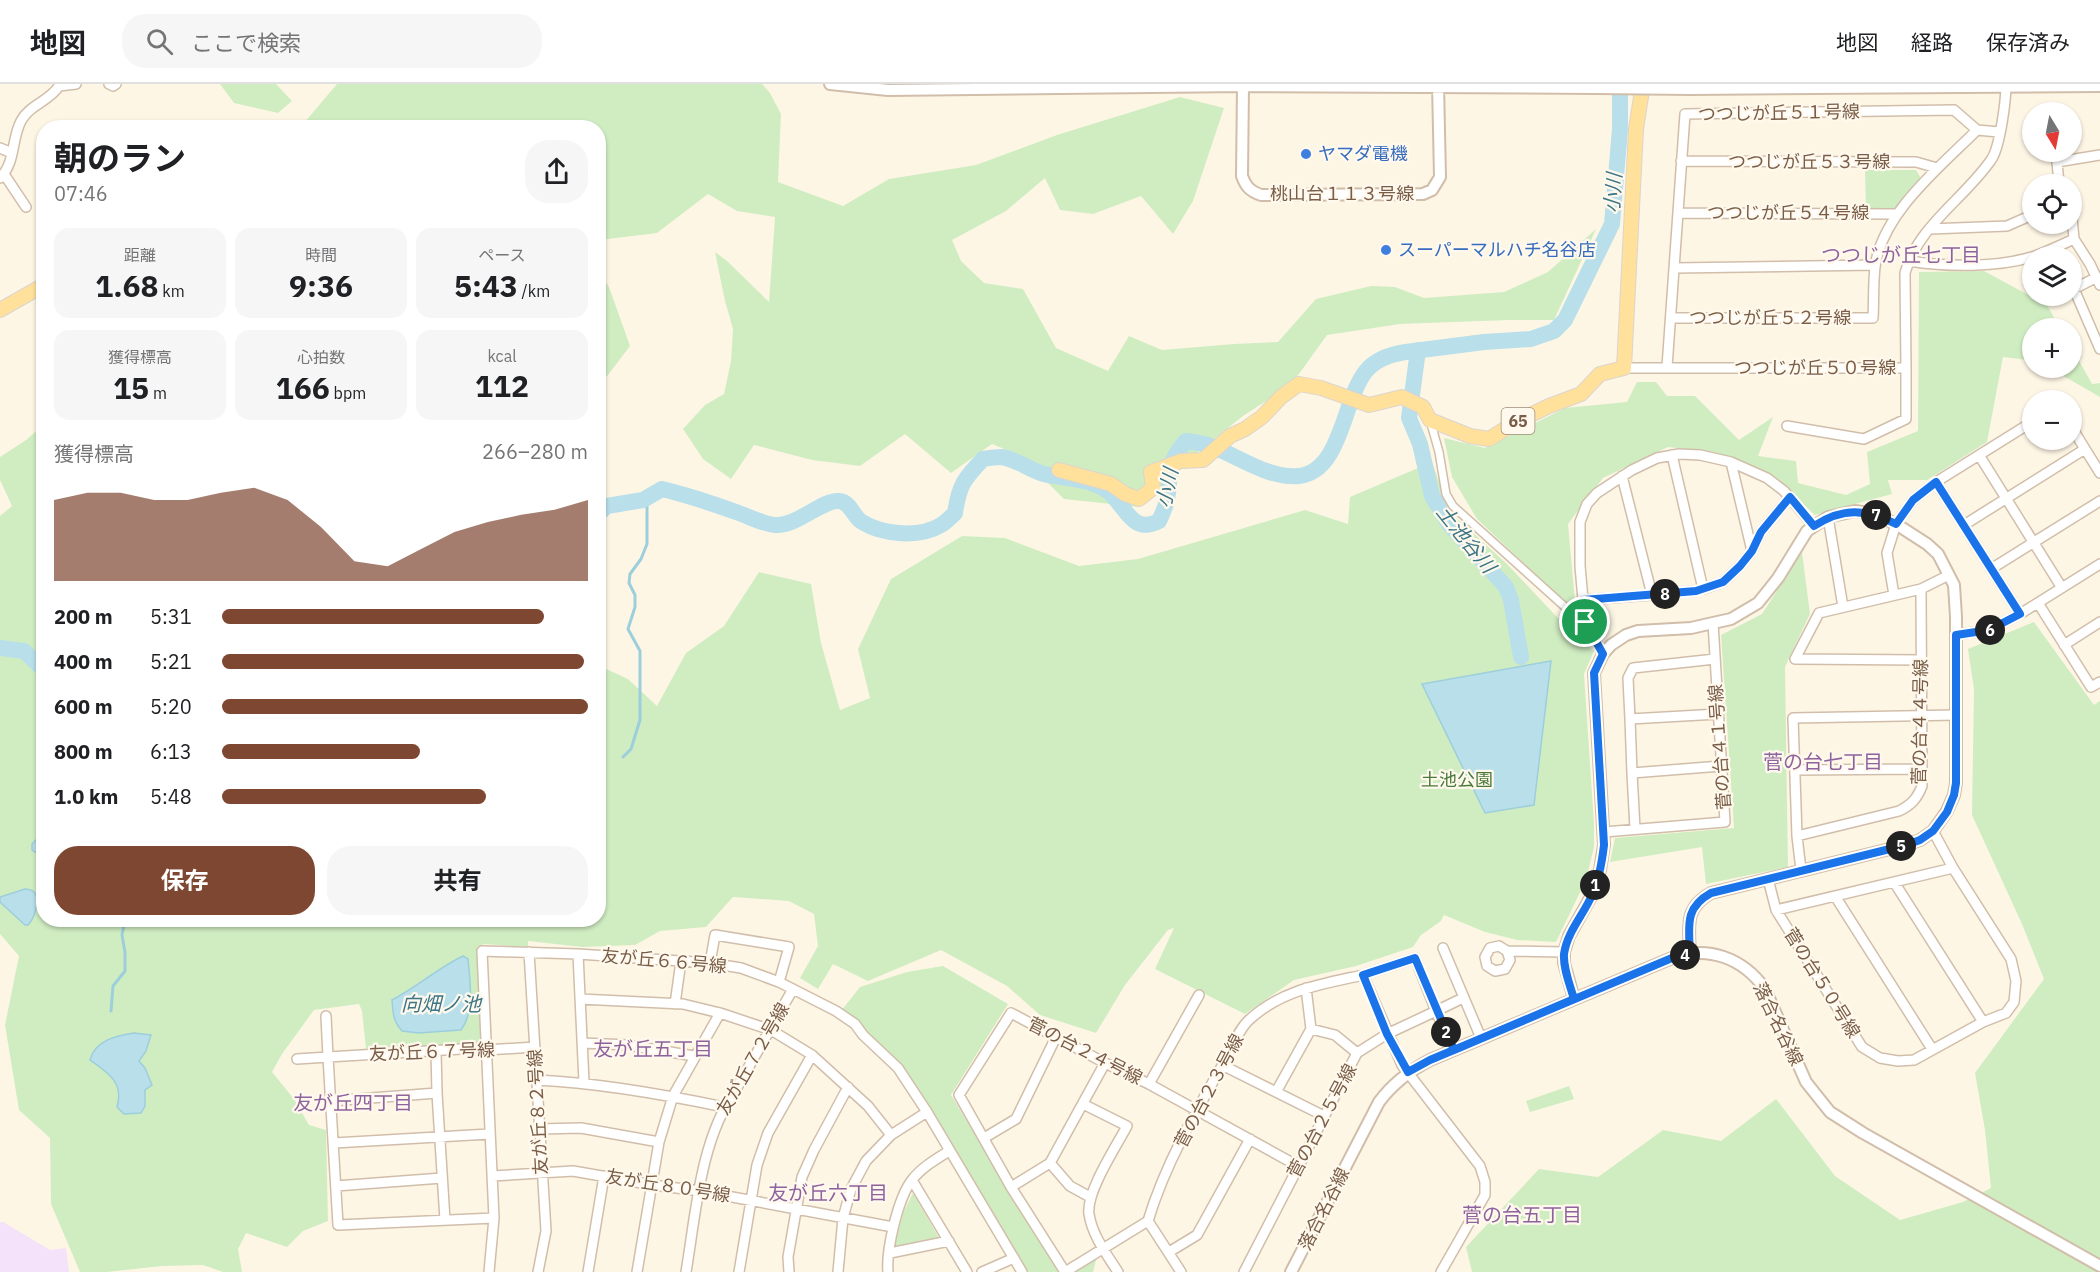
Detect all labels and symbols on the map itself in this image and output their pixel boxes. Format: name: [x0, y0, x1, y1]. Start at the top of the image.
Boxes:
street label: つつじが丘５１号線: [1698, 100, 1860, 125]
north arrow: [2022, 102, 2082, 162]
place label: ヤマダ電機: [1318, 142, 1408, 165]
marker: ヤマダ電機: [1299, 147, 1313, 161]
street label: つつじが丘５３号線: [1728, 150, 1890, 173]
water label: 小川: [1598, 170, 1628, 214]
street label: 桃山台１１３号線: [1270, 182, 1414, 205]
street label: つつじが丘５４号線: [1707, 201, 1869, 224]
place label: スーパーマルハチ名谷店: [1398, 238, 1596, 261]
district label: つつじが丘七丁目: [1821, 241, 1981, 268]
marker: スーパーマルハチ名谷店: [1379, 243, 1393, 257]
street label: つつじが丘５２号線: [1689, 306, 1851, 329]
street label: つつじが丘５０号線: [1734, 356, 1896, 379]
road number: 65: [1502, 408, 1534, 434]
water label: 小川: [1149, 464, 1184, 510]
water label: 土池谷川: [1431, 499, 1503, 580]
pin: 7: [1861, 500, 1891, 530]
pin: 8: [1650, 579, 1680, 609]
pin: [1559, 596, 1610, 647]
pin: 6: [1975, 615, 2005, 645]
street label: 菅の台４４号線: [1907, 659, 1932, 785]
street label: 菅の台４１号線: [1704, 683, 1735, 811]
district label: 菅の台七丁目: [1763, 748, 1883, 775]
park label: 土池公園: [1421, 768, 1493, 791]
pin: 5: [1886, 831, 1916, 861]
pin: 1: [1580, 870, 1610, 900]
street label: 菅の台５０号線: [1779, 923, 1866, 1042]
pin: 4: [1670, 940, 1700, 970]
street label: 友が丘６６号線: [600, 944, 728, 977]
street label: 落合名谷線: [1748, 978, 1809, 1069]
water label: 向畑ノ池: [401, 990, 483, 1017]
street label: 友が丘７２号線: [711, 998, 794, 1119]
street label: 菅の台２４号線: [1024, 1012, 1147, 1089]
pin: 2: [1431, 1017, 1461, 1047]
street label: 菅の台２３号線: [1169, 1030, 1248, 1152]
district label: 友が丘五丁目: [593, 1035, 713, 1062]
street label: 友が丘６７号線: [369, 1038, 495, 1065]
street label: 友が丘８２号線: [523, 1049, 552, 1176]
street label: 菅の台２５号線: [1282, 1060, 1361, 1182]
district label: 友が丘四丁目: [293, 1089, 413, 1116]
street label: 落合名谷線: [1293, 1163, 1354, 1254]
street label: 友が丘８０号線: [604, 1164, 732, 1207]
district label: 友が丘六丁目: [768, 1179, 888, 1206]
district label: 菅の台五丁目: [1462, 1201, 1582, 1228]

